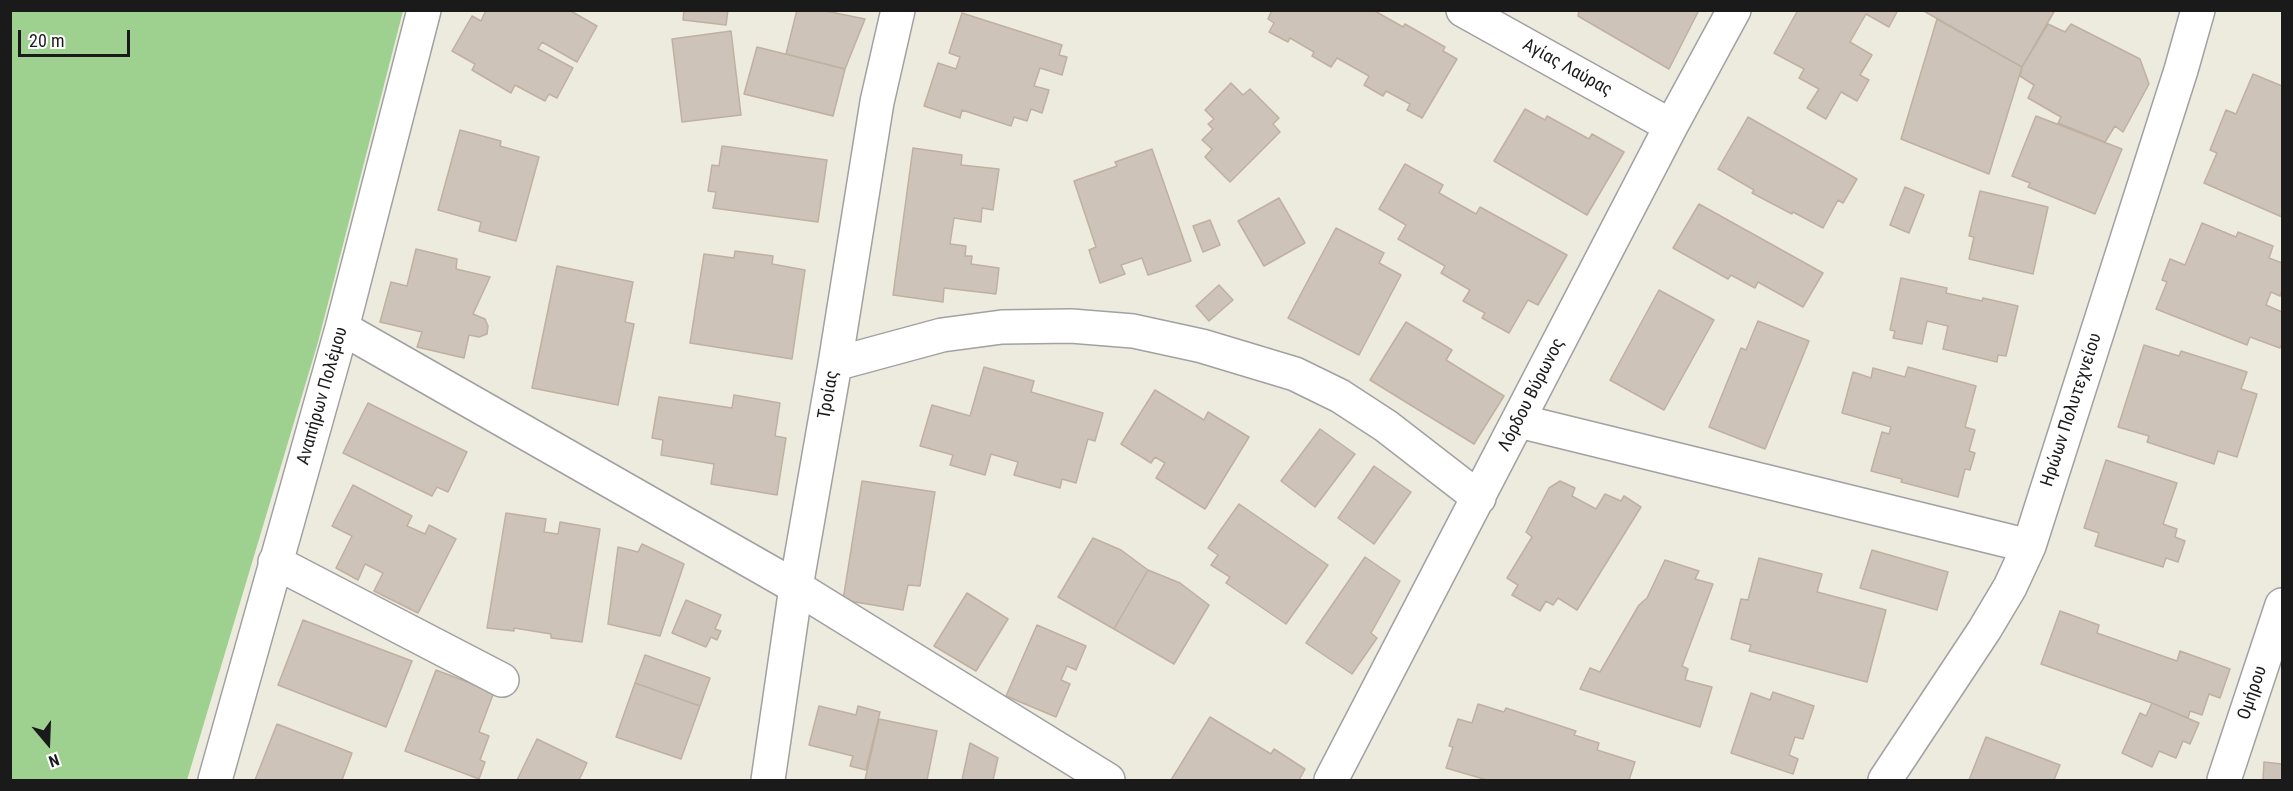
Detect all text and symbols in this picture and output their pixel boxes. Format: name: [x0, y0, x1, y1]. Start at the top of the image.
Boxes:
scale bar: [21, 18, 134, 56]
text: 20 m: [29, 30, 64, 51]
street label: Αγίας Λαύρας: [1518, 35, 1616, 101]
street label: Αναπήρων Πολέμου: [293, 325, 353, 467]
street label: Ηρώων Πολυτεχνείου: [2037, 331, 2107, 489]
street label: Λόρδου Βύρωνος: [1494, 335, 1570, 455]
street label: Τροίας: [814, 369, 844, 421]
street label: Ομήρου: [2234, 663, 2272, 723]
north arrow: [18, 713, 78, 773]
text: N: [46, 750, 62, 771]

